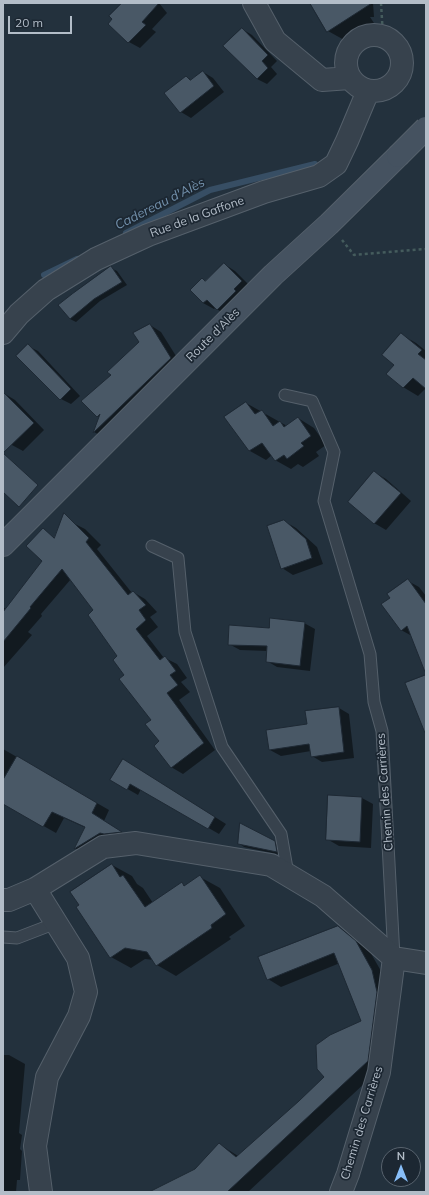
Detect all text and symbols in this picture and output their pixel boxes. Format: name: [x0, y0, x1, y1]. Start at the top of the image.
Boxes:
scale bar: [10, 8, 74, 34]
text: 20 m: [15, 15, 43, 30]
water label: Cadereau d'Alès: [113, 175, 207, 233]
street label: Rue de la Gaffone: [148, 193, 246, 241]
street label: Route d'Alès: [183, 305, 243, 365]
street label: Chemin des Carrières: [374, 733, 396, 851]
street label: Chemin des Carrières: [338, 1064, 386, 1182]
north arrow: [381, 1147, 421, 1187]
text: N: [397, 1149, 405, 1163]

